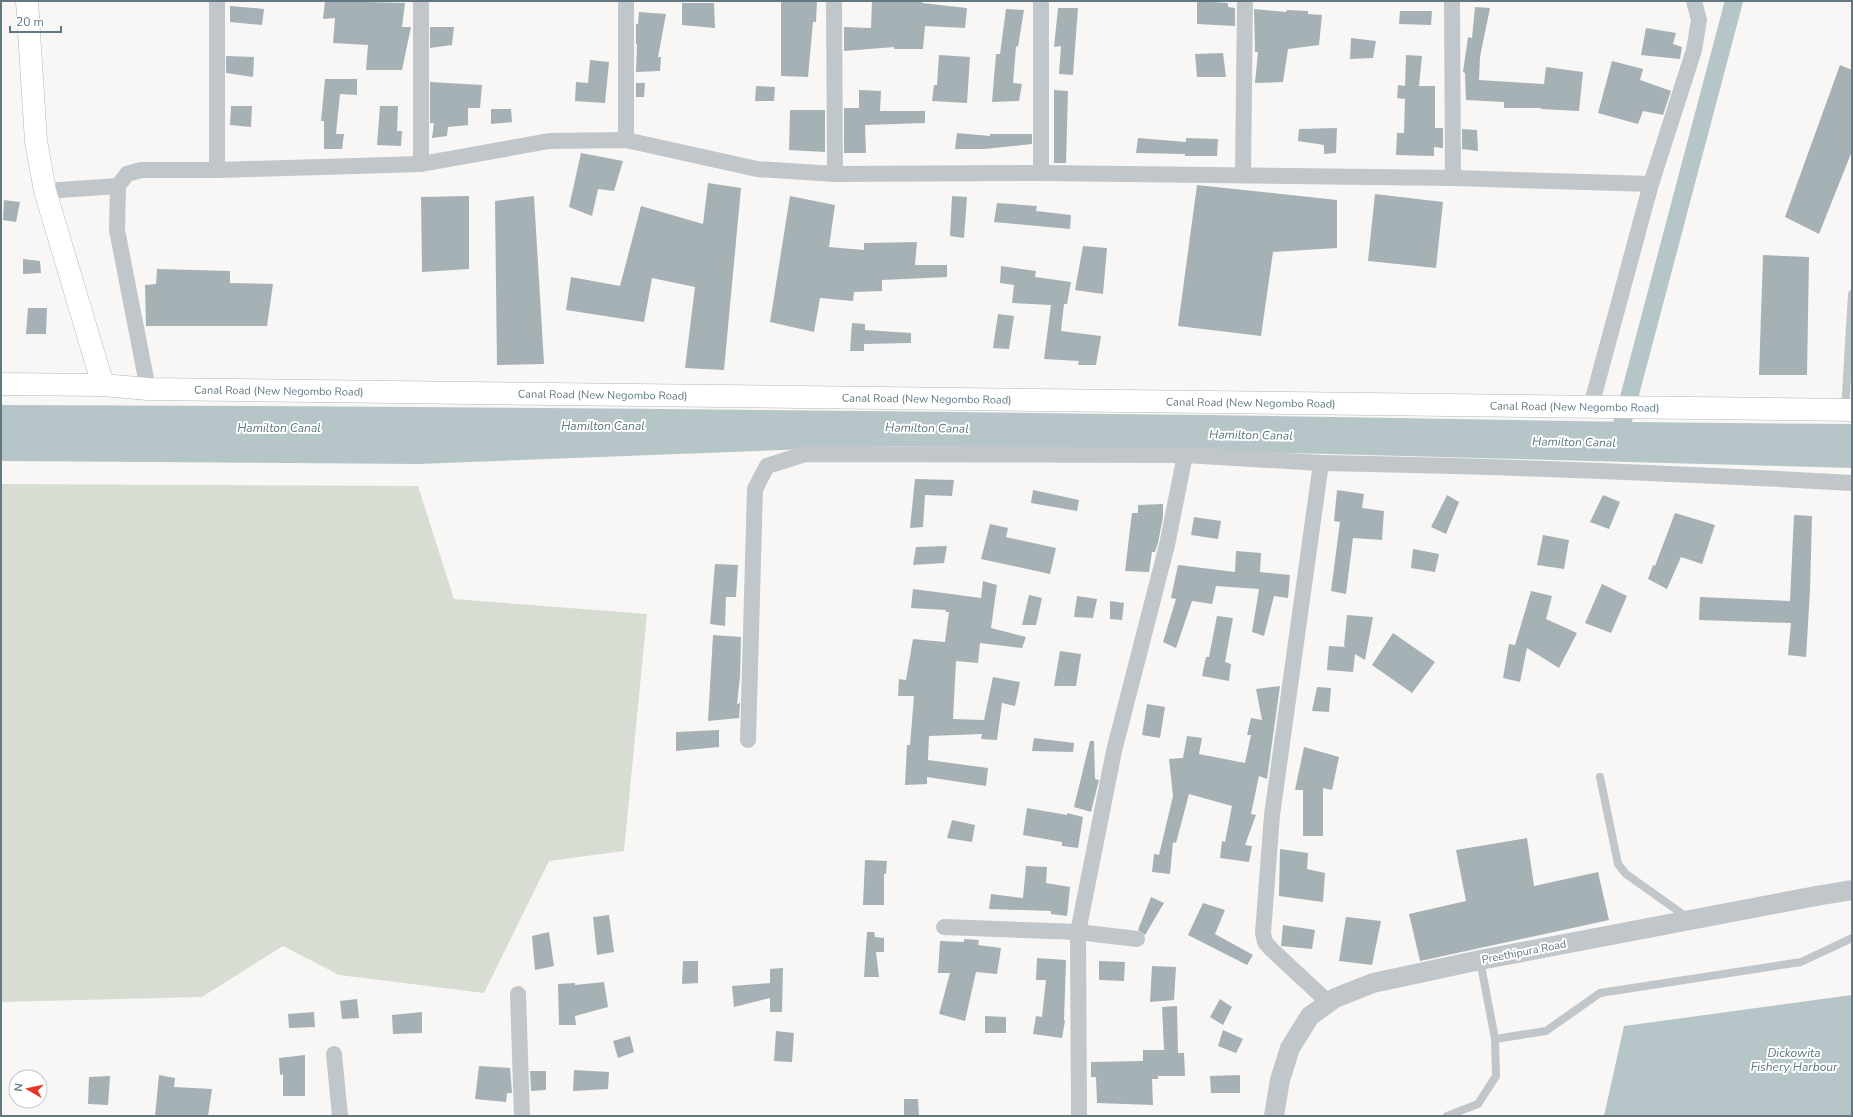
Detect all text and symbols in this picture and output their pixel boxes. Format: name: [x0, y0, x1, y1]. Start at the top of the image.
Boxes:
scale bar: [10, 8, 61, 34]
text: 20 m: [16, 14, 44, 30]
street label: Canal Road (New Negombo Road): [194, 382, 364, 399]
street label: Canal Road (New Negombo Road): [518, 386, 688, 403]
street label: Canal Road (New Negombo Road): [842, 390, 1012, 407]
street label: Canal Road (New Negombo Road): [1166, 394, 1336, 411]
street label: Canal Road (New Negombo Road): [1490, 398, 1660, 415]
water label: Hamilton Canal: [561, 418, 645, 434]
water label: Hamilton Canal: [885, 419, 969, 437]
water label: Hamilton Canal: [237, 420, 321, 436]
water label: Hamilton Canal: [1209, 426, 1293, 444]
water label: Hamilton Canal: [1532, 433, 1616, 451]
street label: Preethipura Road: [1480, 936, 1568, 968]
water label: Dickowita Fishery Harbour: [1751, 1045, 1838, 1075]
north arrow: [8, 1069, 48, 1109]
text: N: [11, 1082, 27, 1093]

